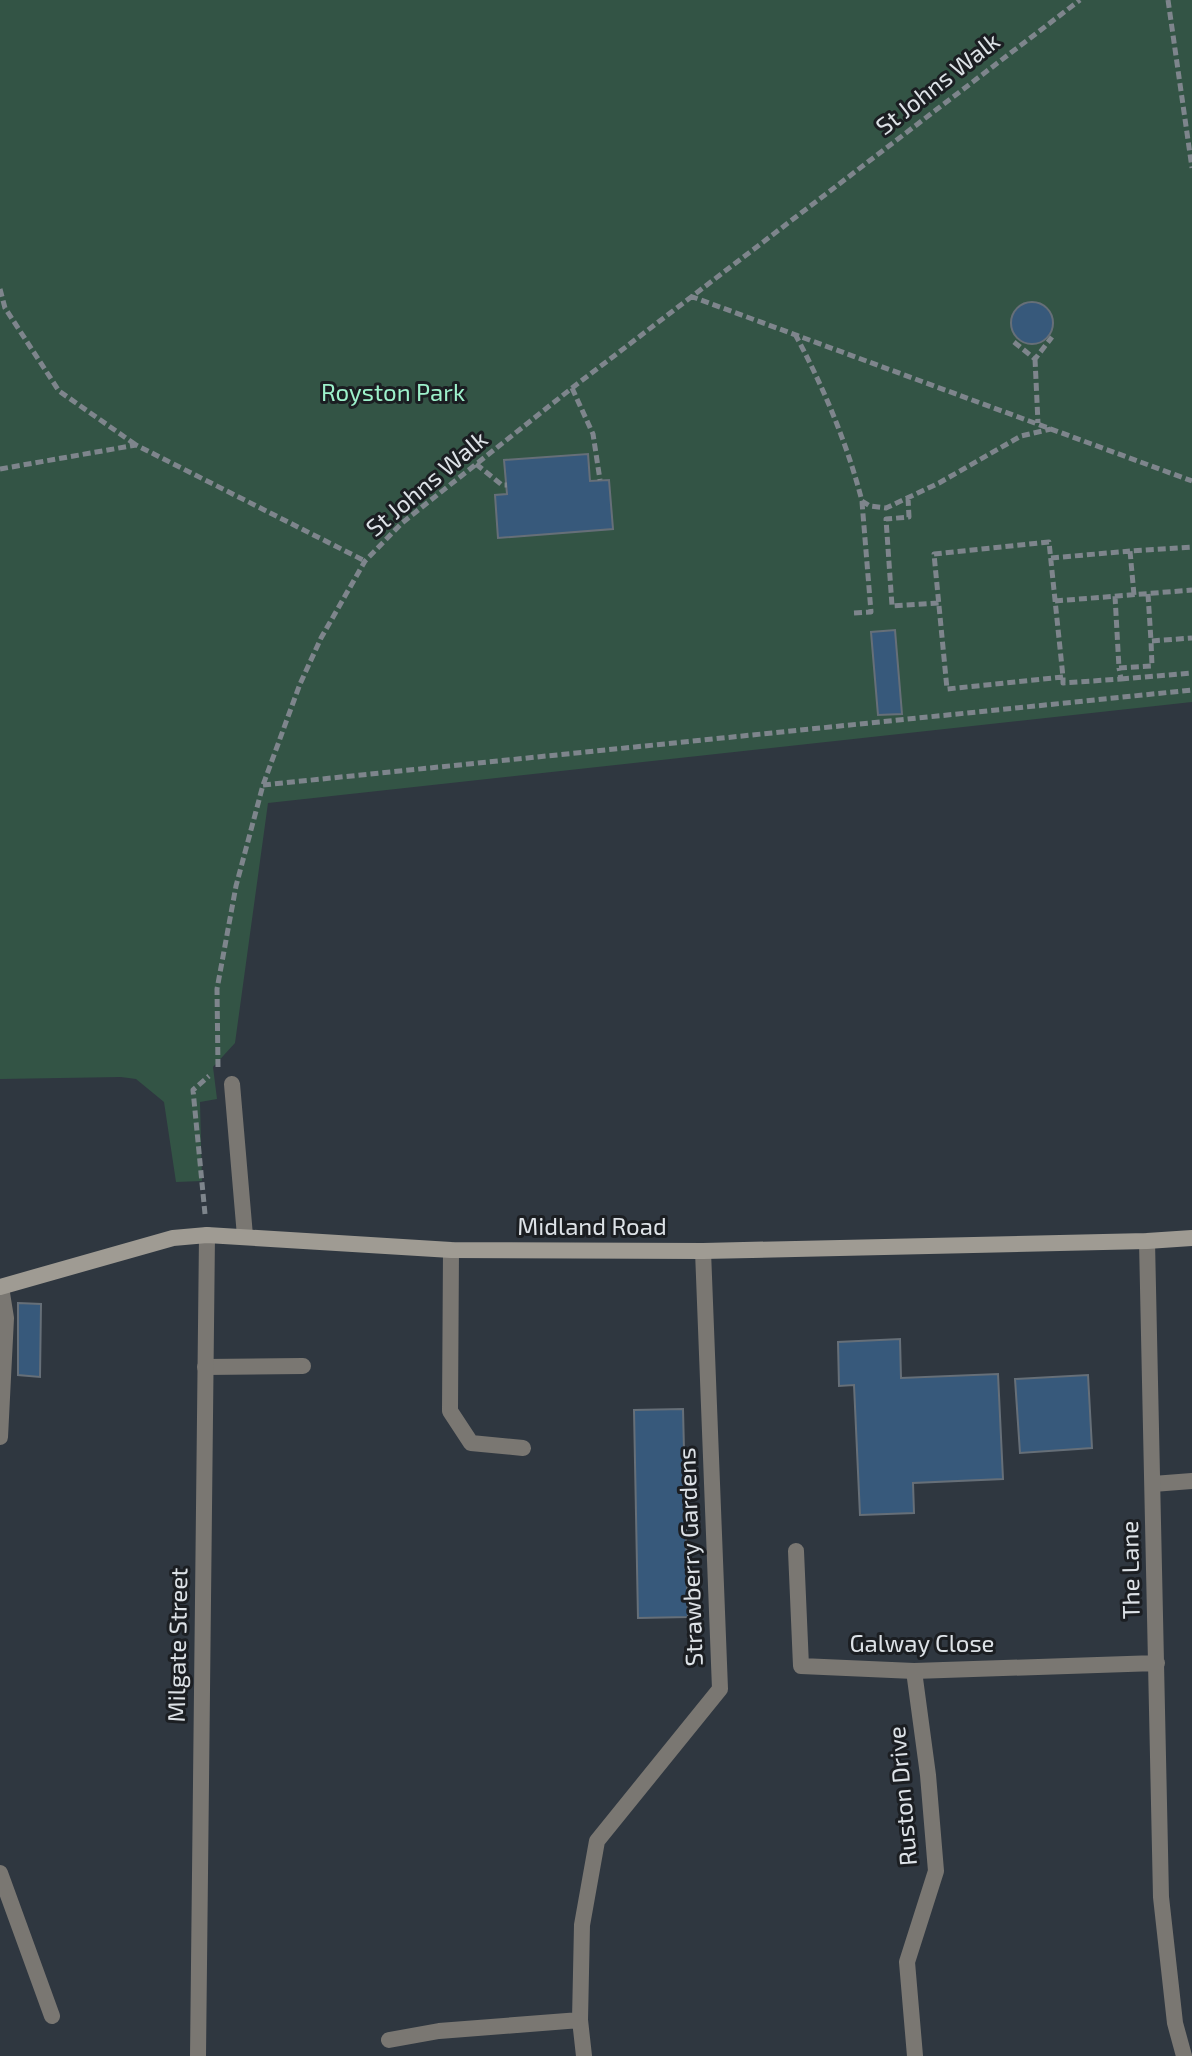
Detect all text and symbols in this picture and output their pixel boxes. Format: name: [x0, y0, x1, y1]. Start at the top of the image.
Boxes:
street label: St Johns Walk: [869, 25, 1005, 140]
park label: Royston Park: [321, 377, 465, 406]
street label: St Johns Walk: [360, 424, 493, 542]
street label: Midland Road: [517, 1211, 667, 1240]
street label: Strawberry Gardens: [671, 1447, 708, 1667]
street label: The Lane: [1114, 1521, 1145, 1620]
street label: Milgate Street: [161, 1567, 192, 1723]
street label: Galway Close: [850, 1628, 994, 1657]
street label: Ruston Drive: [881, 1725, 922, 1867]

